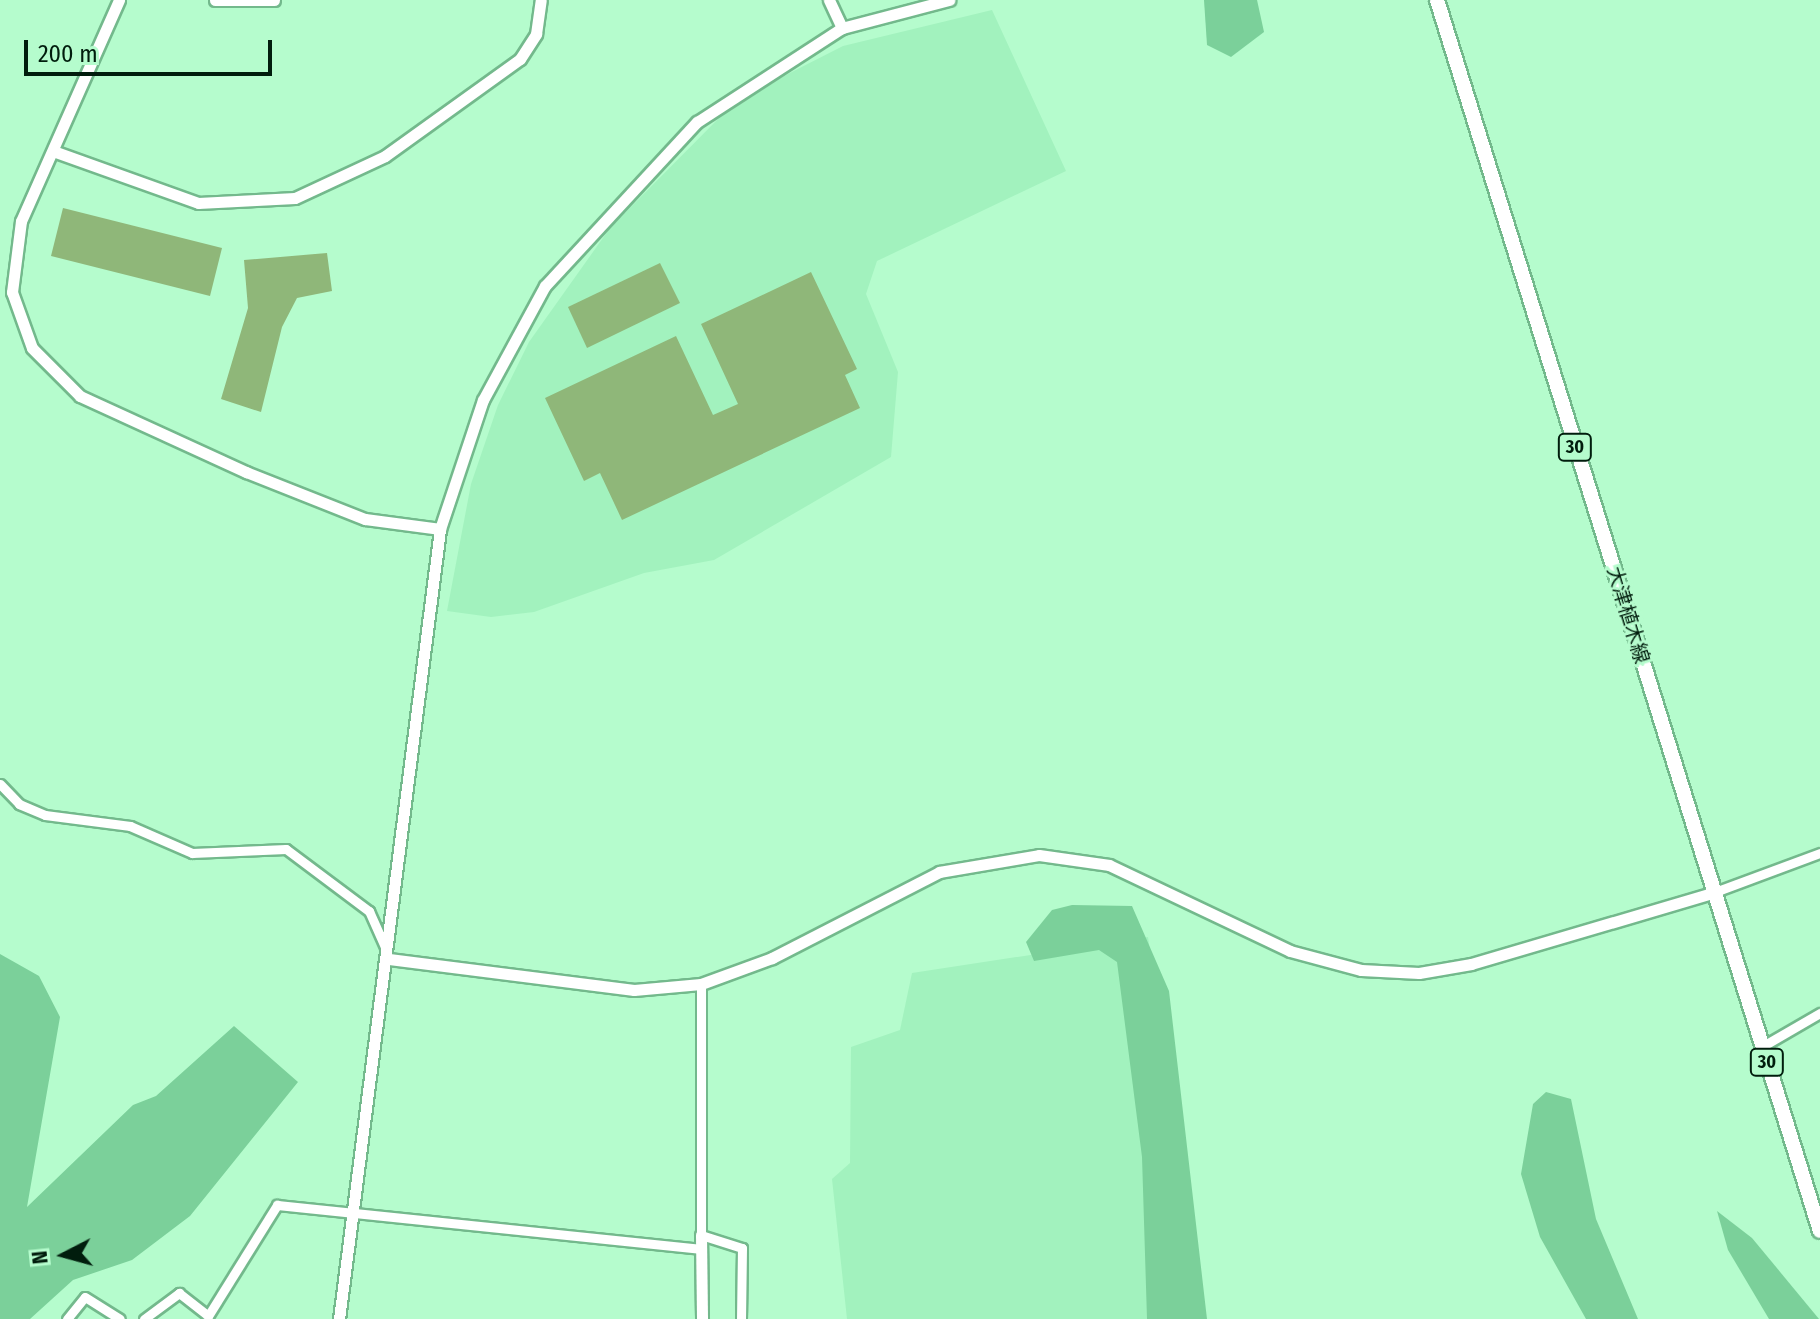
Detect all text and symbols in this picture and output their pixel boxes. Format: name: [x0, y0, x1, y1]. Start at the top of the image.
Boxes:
scale bar: [28, 24, 276, 74]
text: 200 m: [38, 40, 98, 68]
road number: 30: [1557, 433, 1593, 461]
street label: 大津植木線: [1602, 564, 1654, 666]
road number: 30: [1749, 1048, 1785, 1076]
north arrow: [24, 1215, 104, 1295]
text: N: [26, 1250, 54, 1266]

